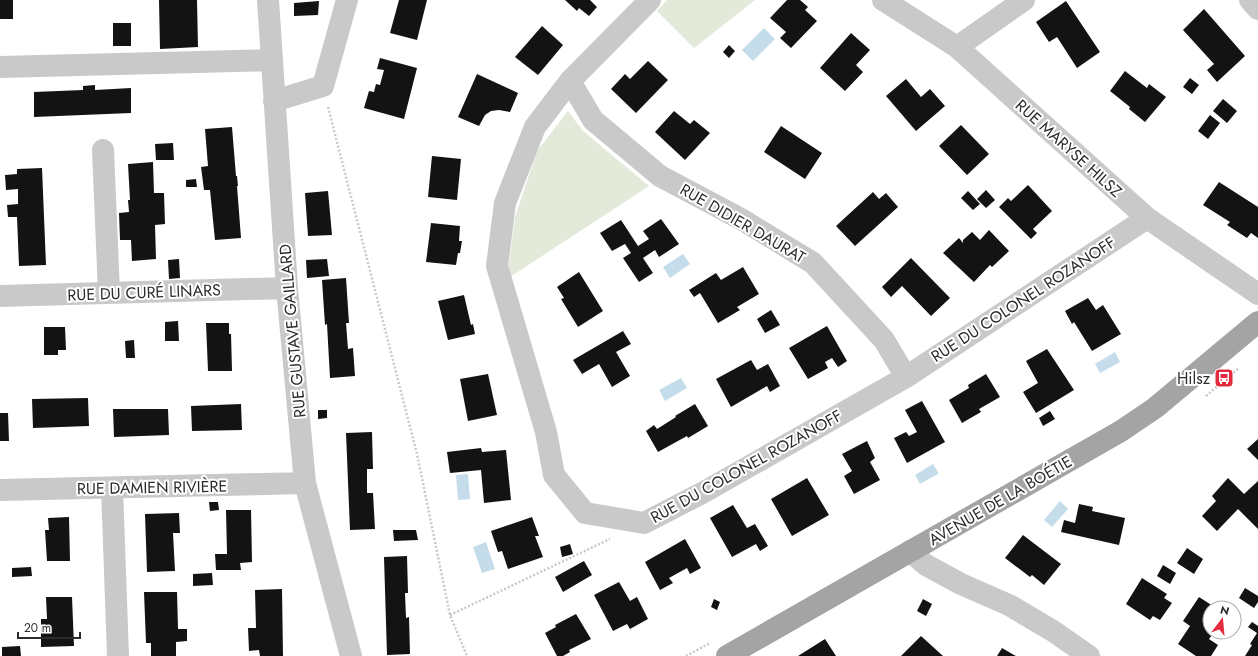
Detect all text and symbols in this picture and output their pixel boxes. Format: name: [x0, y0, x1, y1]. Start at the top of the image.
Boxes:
street label: RUE MARYSE HILSZ: [1010, 94, 1127, 203]
street label: RUE DIDIER DAURAT: [676, 178, 810, 269]
street label: RUE DU COLONEL ROZANOFF: [926, 231, 1120, 368]
street label: RUE GUSTAVE GAILLARD: [273, 243, 312, 419]
street label: RUE DU CURÉ LINARS: [67, 278, 221, 307]
place label: Hilsz: [1177, 367, 1211, 390]
bus stop icon: Hilsz: [1213, 367, 1235, 389]
street label: RUE DU COLONEL ROZANOFF: [646, 404, 846, 529]
street label: AVENUE DE LA BOÉTIE: [924, 450, 1076, 551]
street label: RUE DAMIEN RIVIÈRE: [77, 475, 227, 500]
north arrow: [1202, 600, 1242, 640]
text: N: [1218, 601, 1231, 619]
scale bar: [18, 614, 80, 640]
text: 20 m: [24, 619, 51, 637]

